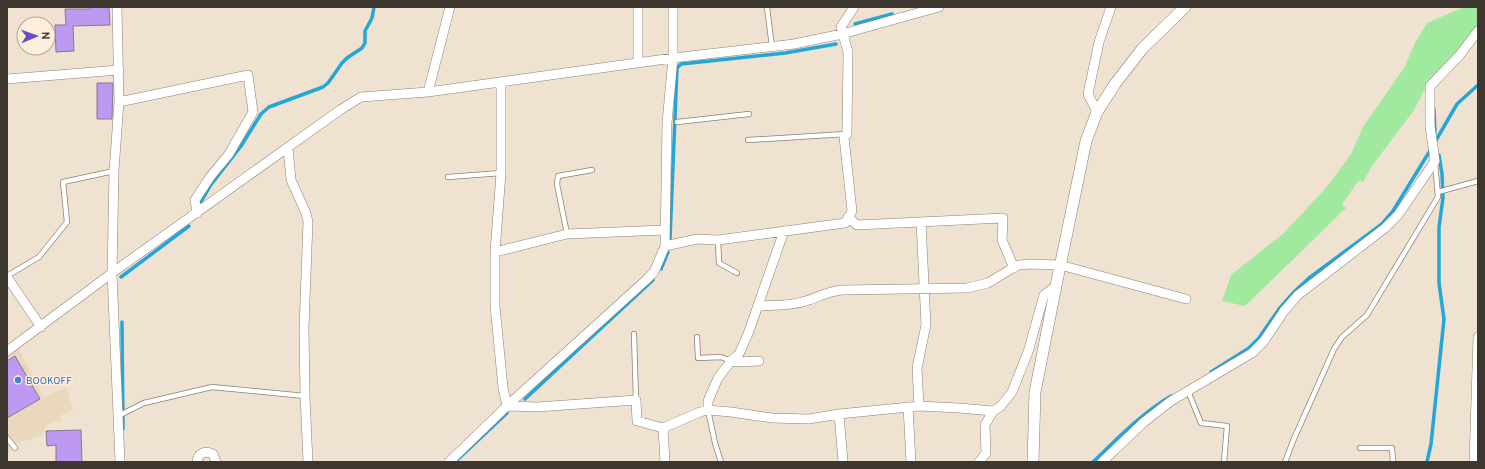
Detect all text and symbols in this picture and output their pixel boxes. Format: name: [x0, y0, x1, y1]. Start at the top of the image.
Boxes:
north arrow: [16, 16, 56, 56]
text: N: [38, 31, 52, 40]
marker: BOOKOFF: [13, 375, 23, 385]
place label: BOOKOFF: [26, 375, 72, 388]

